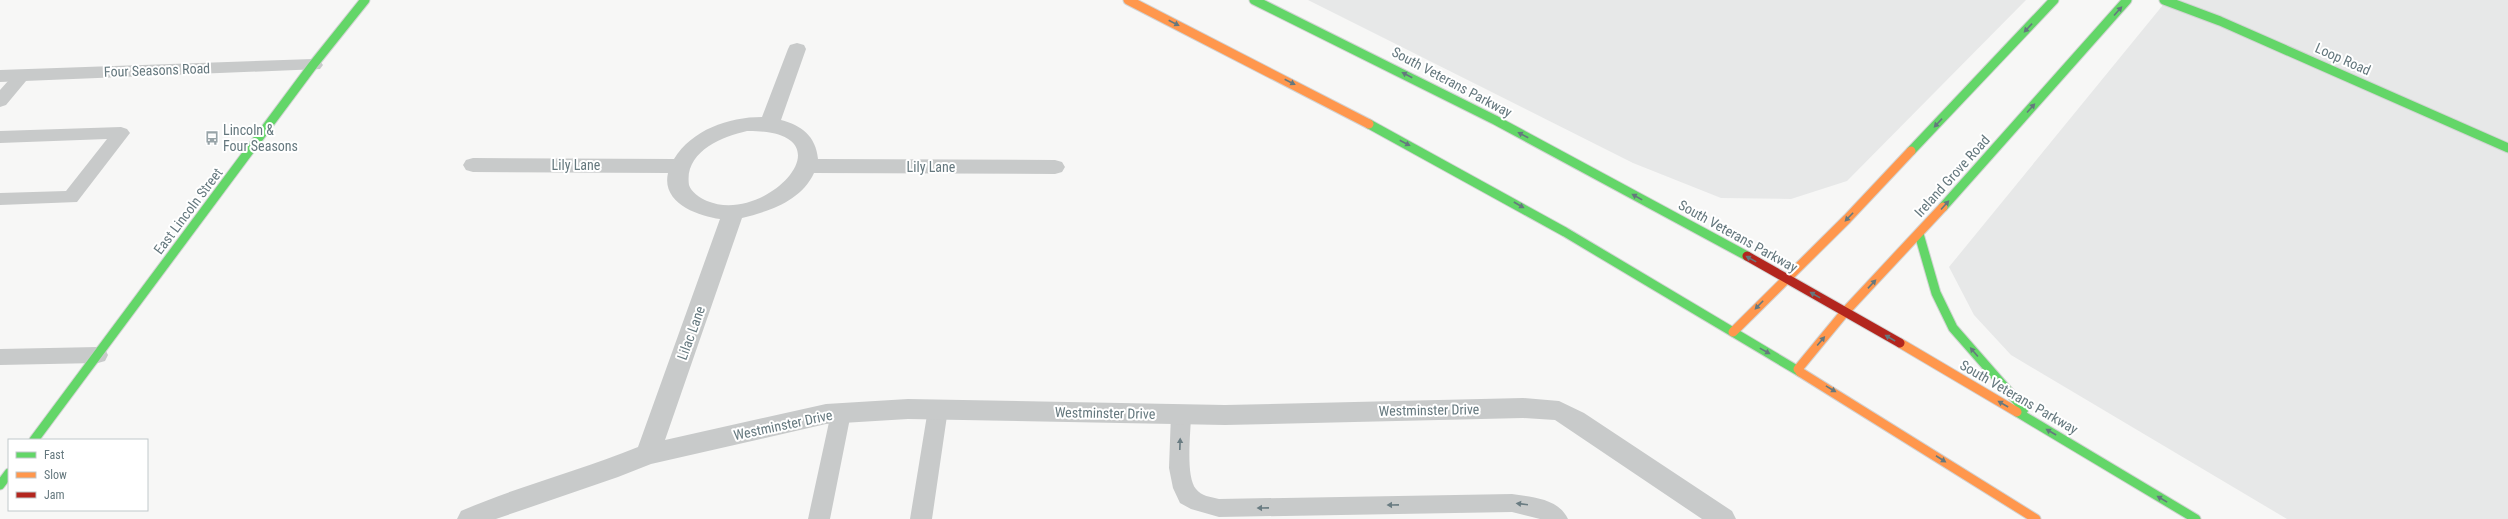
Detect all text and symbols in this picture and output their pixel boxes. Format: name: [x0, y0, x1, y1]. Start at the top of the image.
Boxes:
one-way arrow: [2113, 6, 2122, 16]
one-way arrow: [1168, 20, 1180, 26]
one-way arrow: [2023, 23, 2032, 33]
street label: Loop Road: [2313, 40, 2373, 78]
street label: South Veterans Parkway: [1389, 44, 1515, 120]
street label: Four Seasons Road: [104, 60, 210, 80]
one-way arrow: [1402, 71, 1413, 78]
one-way arrow: [1284, 79, 1296, 85]
one-way arrow: [2026, 103, 2036, 113]
one-way arrow: [1933, 118, 1943, 128]
place label: Lincoln & Four Seasons: [223, 122, 298, 154]
bus stop icon: Lincoln & Four Seasons: [204, 130, 220, 146]
one-way arrow: [1517, 132, 1528, 138]
street label: Ireland Grove Road: [1911, 132, 1993, 220]
one-way arrow: [1399, 139, 1411, 146]
street label: Lily Lane: [552, 157, 601, 173]
street label: Lily Lane: [907, 159, 956, 175]
street label: East Lincoln Street: [150, 165, 226, 257]
one-way arrow: [1631, 193, 1643, 200]
street label: South Veterans Parkway: [1676, 197, 1800, 275]
one-way arrow: [1940, 200, 1949, 210]
one-way arrow: [1514, 201, 1524, 209]
one-way arrow: [1844, 212, 1854, 222]
one-way arrow: [1745, 256, 1757, 263]
one-way arrow: [1867, 279, 1877, 289]
one-way arrow: [1809, 292, 1821, 298]
one-way arrow: [1754, 300, 1764, 310]
street label: Lilac Lane: [674, 303, 708, 362]
one-way arrow: [1817, 335, 1826, 346]
one-way arrow: [1884, 335, 1896, 342]
one-way arrow: [1759, 347, 1771, 354]
one-way arrow: [1969, 347, 1978, 357]
street label: South Veterans Parkway: [1957, 357, 2081, 437]
one-way arrow: [1825, 386, 1837, 393]
one-way arrow: [1997, 400, 2009, 407]
street label: Westminster Drive: [1379, 401, 1480, 419]
street label: Westminster Drive: [1055, 404, 1156, 422]
street label: Westminster Drive: [732, 407, 834, 443]
one-way arrow: [2045, 428, 2057, 435]
one-way arrow: [1177, 438, 1184, 450]
legend: [8, 439, 148, 511]
text: Fast: [44, 448, 65, 462]
one-way arrow: [1935, 455, 1947, 462]
text: Slow: [44, 468, 67, 482]
text: Jam: [44, 488, 65, 502]
one-way arrow: [2156, 495, 2168, 502]
one-way arrow: [1516, 501, 1529, 507]
one-way arrow: [1386, 502, 1399, 508]
one-way arrow: [1257, 504, 1269, 511]

